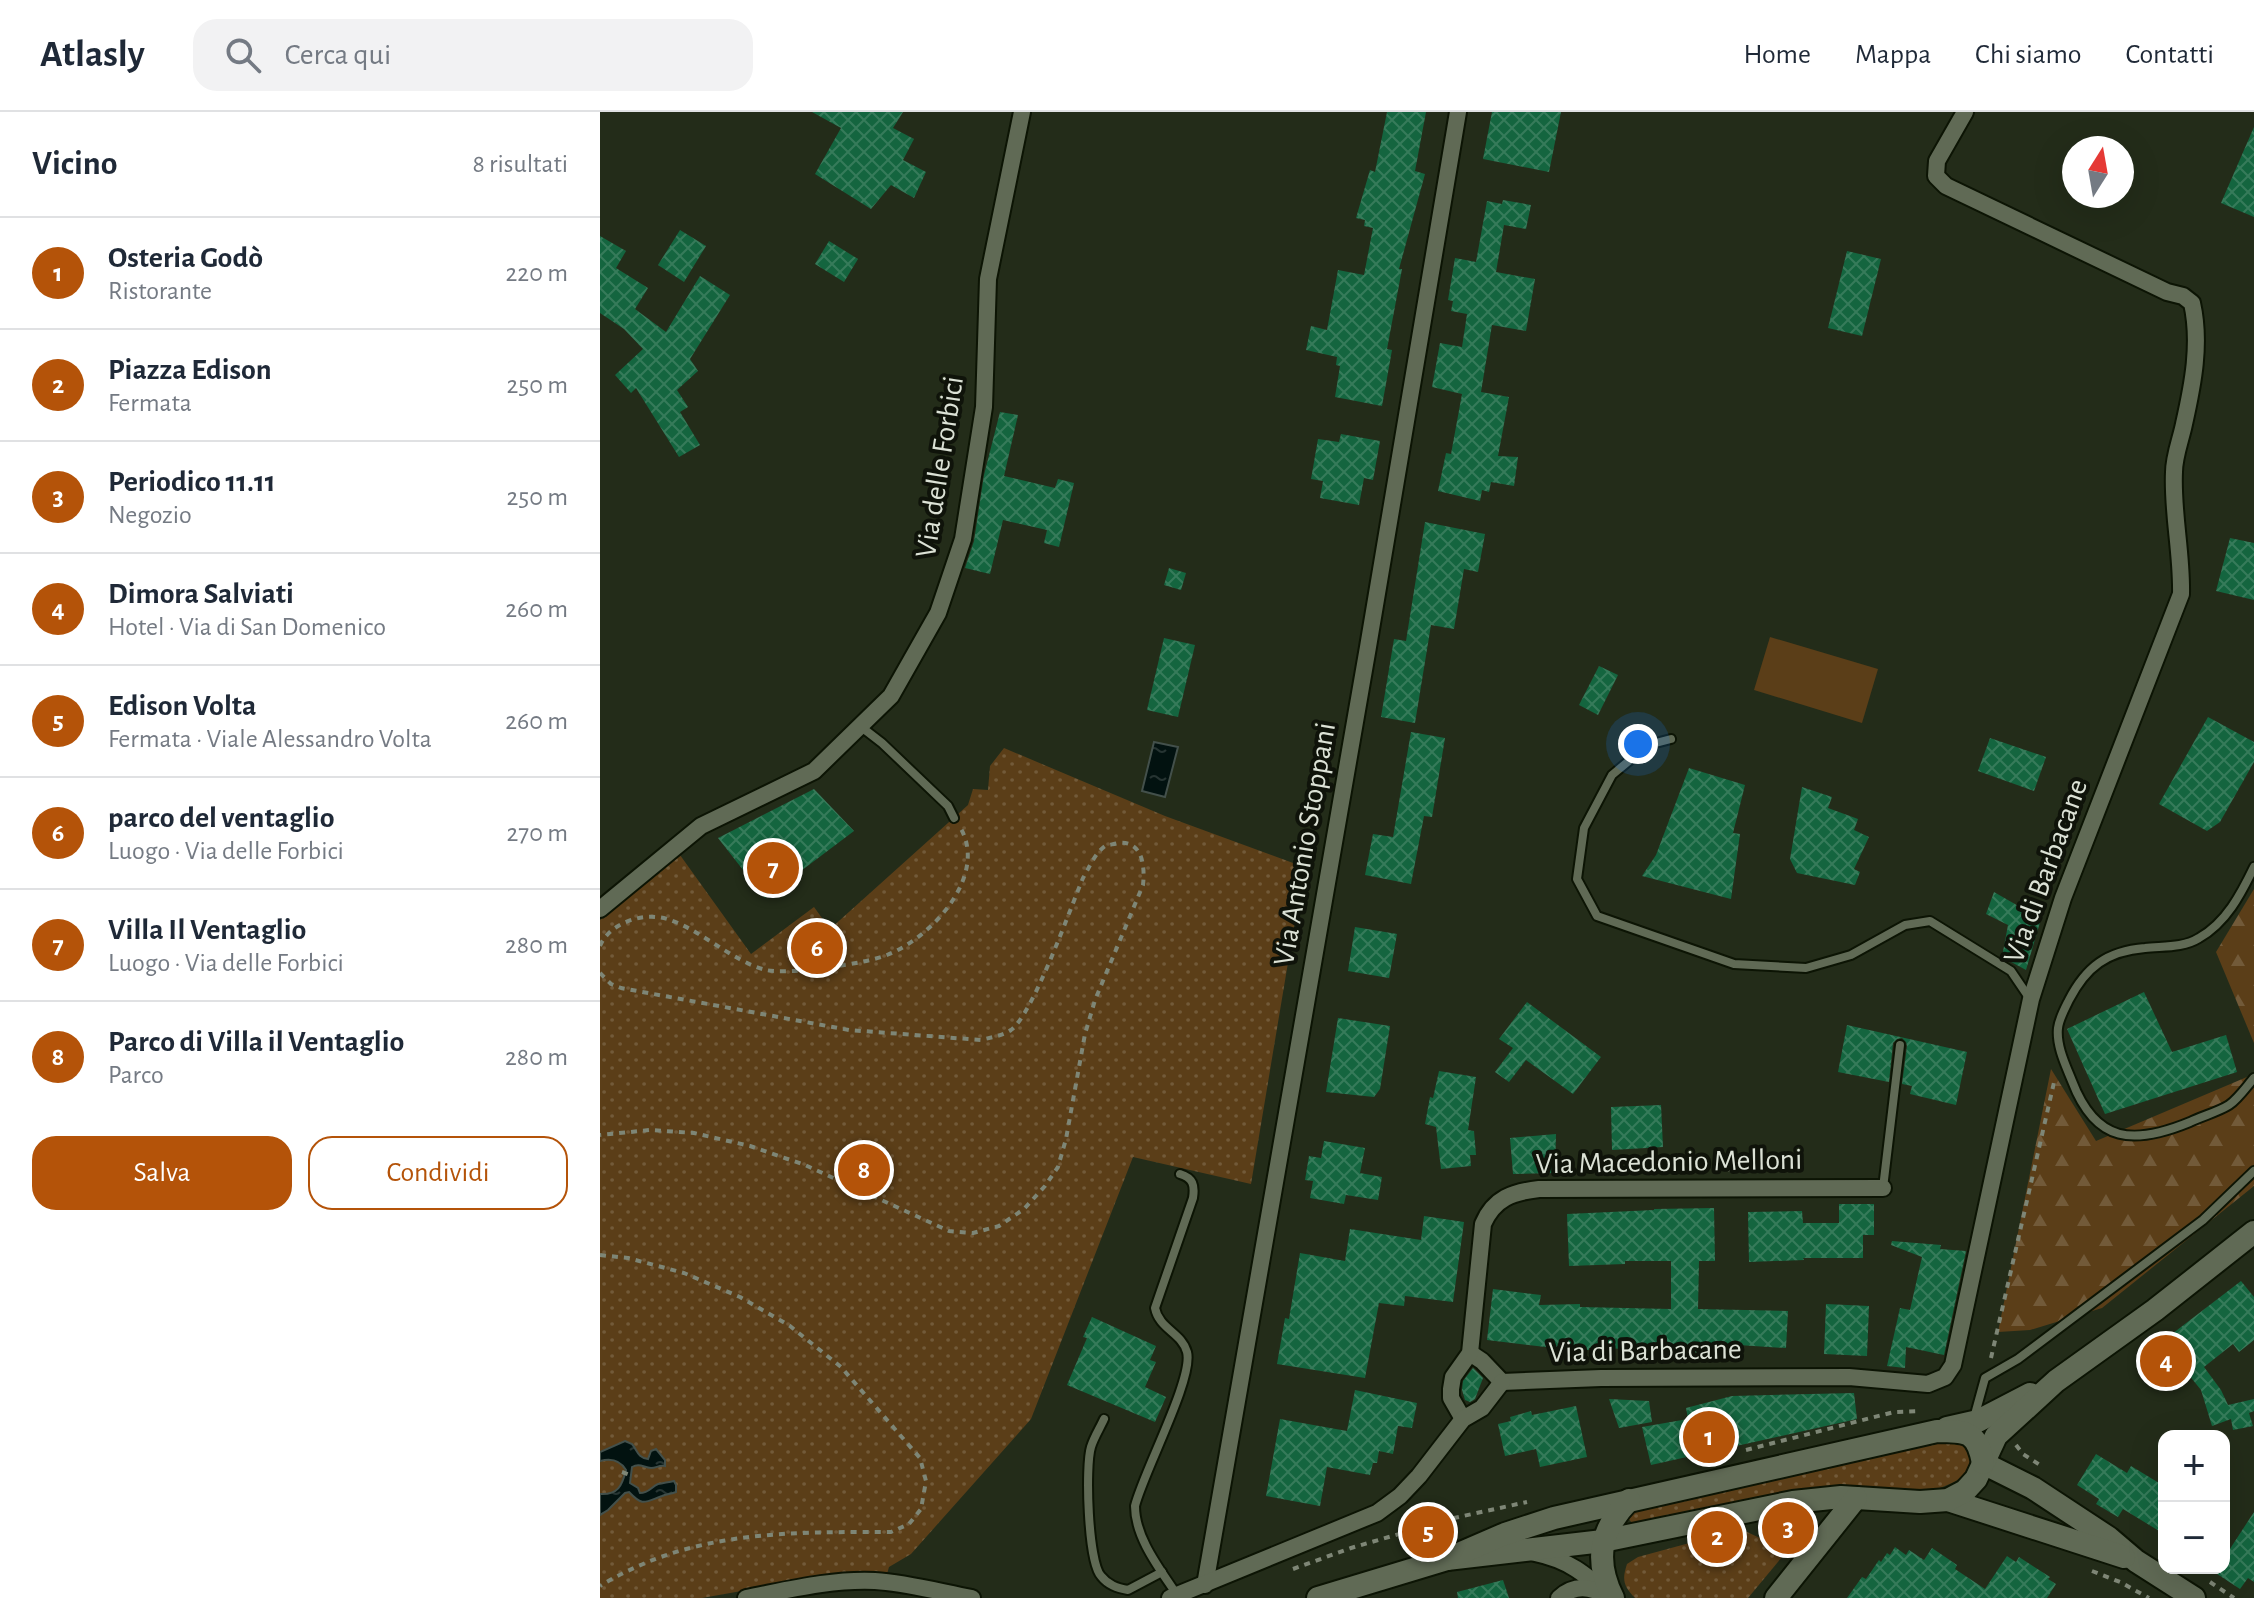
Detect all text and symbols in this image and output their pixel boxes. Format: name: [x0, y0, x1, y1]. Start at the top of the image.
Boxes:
search box: [193, 19, 753, 91]
icon: search: [221, 33, 265, 77]
text: Atlasly: [40, 36, 145, 74]
text: Cerca qui: [285, 40, 391, 70]
text: Home: [1744, 41, 1811, 69]
text: Mappa: [1855, 41, 1931, 69]
text: Chi siamo: [1975, 41, 2082, 69]
text: Contatti: [2126, 41, 2214, 69]
north arrow: [2062, 136, 2134, 208]
text: Vicino: [32, 147, 118, 181]
text: 8 risultati: [473, 151, 568, 177]
text: Osteria Godò: [108, 243, 263, 273]
text: 1: [53, 260, 63, 286]
text: 220 m: [506, 260, 568, 286]
text: Ristorante: [108, 278, 212, 304]
text: Piazza Edison: [108, 355, 272, 385]
text: 2: [52, 372, 64, 398]
text: 250 m: [506, 372, 568, 398]
street label: Via delle Forbici: [911, 374, 969, 560]
text: Fermata: [108, 390, 192, 416]
text: Periodico 11.11: [108, 467, 276, 497]
text: 3: [52, 484, 64, 510]
text: 250 m: [506, 484, 568, 510]
text: Negozio: [108, 502, 192, 528]
text: Dimora Salviati: [108, 579, 294, 609]
text: 4: [51, 596, 65, 622]
text: 260 m: [505, 596, 568, 622]
text: Hotel · Via di San Domenico: [108, 614, 386, 640]
text: Edison Volta: [108, 691, 256, 721]
text: 5: [52, 708, 64, 734]
text: 260 m: [505, 708, 568, 734]
street label: Via Antonio Stoppani: [1269, 720, 1341, 968]
your location: [1618, 724, 1658, 764]
text: Fermata · Viale Alessandro Volta: [108, 726, 432, 752]
street label: Via di Barbacane: [1999, 775, 2093, 967]
text: parco del ventaglio: [108, 803, 335, 833]
text: 6: [52, 820, 64, 846]
text: 270 m: [507, 820, 568, 846]
text: Luogo · Via delle Forbici: [108, 838, 344, 864]
pin: 7: [747, 838, 799, 898]
text: Villa Il Ventaglio: [108, 915, 306, 945]
pin: 6: [791, 918, 843, 978]
text: 7: [52, 932, 64, 958]
text: 280 m: [505, 932, 568, 958]
text: Luogo · Via delle Forbici: [108, 950, 344, 976]
text: Parco di Villa il Ventaglio: [108, 1027, 404, 1057]
text: 8: [52, 1044, 64, 1070]
text: 280 m: [505, 1044, 568, 1070]
text: Parco: [108, 1062, 164, 1088]
button: Salva: [32, 1136, 292, 1210]
button: Condividi: [308, 1136, 568, 1210]
pin: 8: [838, 1140, 890, 1200]
street label: Via Macedonio Melloni: [1535, 1145, 1803, 1179]
pin: 4: [2140, 1331, 2192, 1391]
street label: Via di Barbacane: [1548, 1334, 1742, 1368]
pin: 1: [1683, 1407, 1735, 1467]
map controls: [2158, 1430, 2230, 1574]
button: +: [2158, 1430, 2230, 1502]
pin: 3: [1762, 1498, 1814, 1558]
pin: 5: [1402, 1502, 1454, 1562]
button: −: [2158, 1502, 2230, 1574]
pin: 2: [1691, 1507, 1743, 1567]

